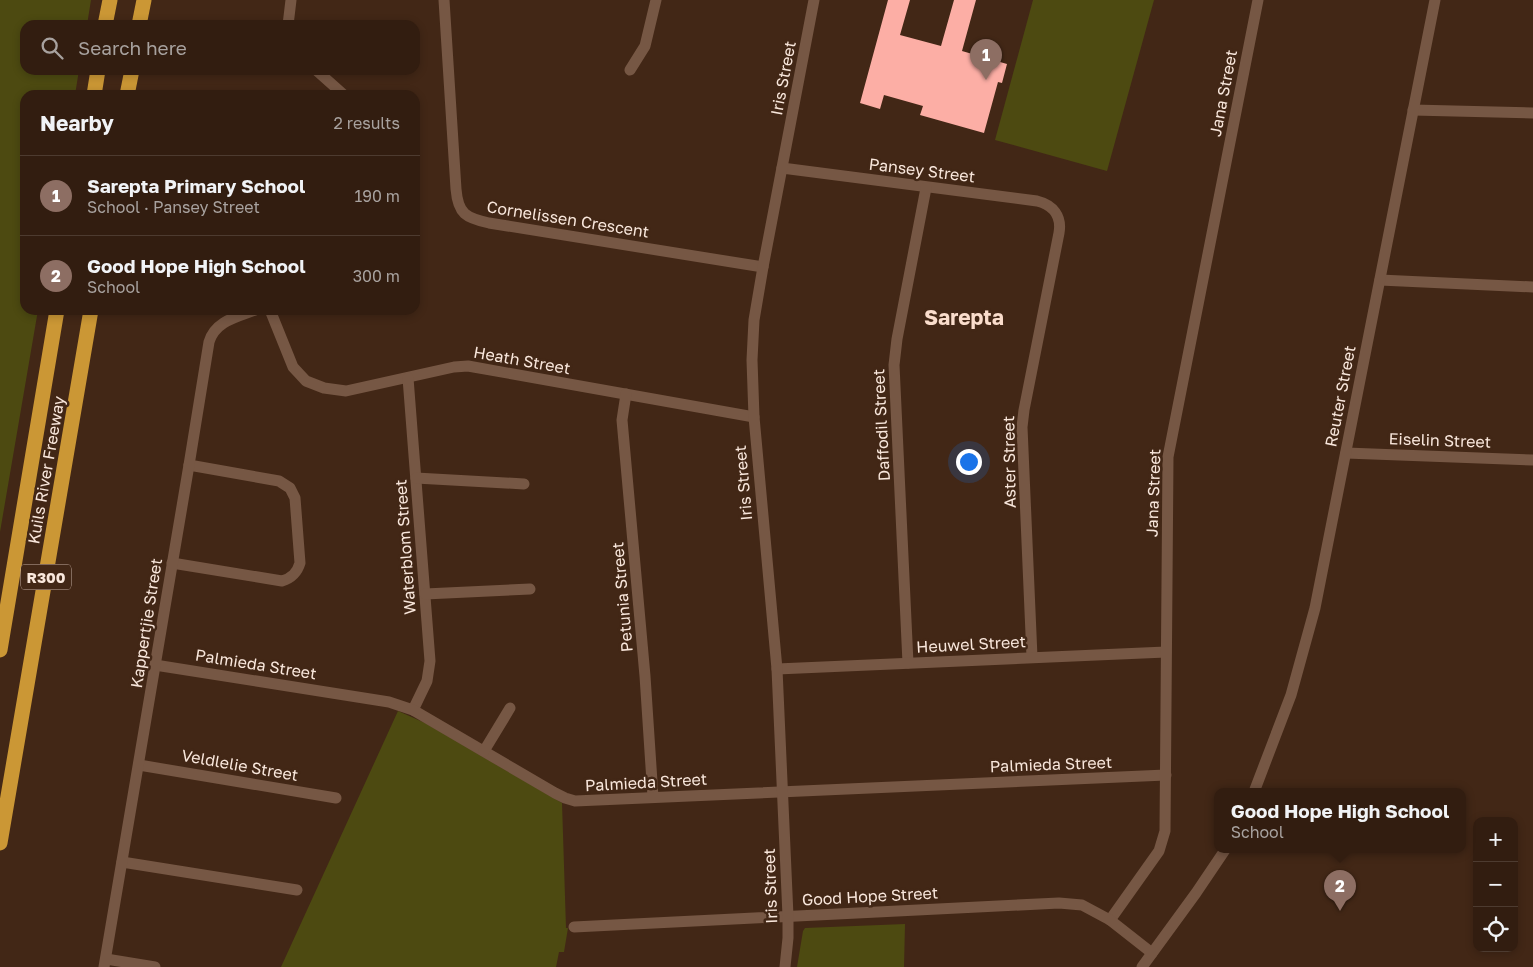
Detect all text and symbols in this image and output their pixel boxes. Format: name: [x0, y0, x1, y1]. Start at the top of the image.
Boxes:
search box: [20, 20, 420, 75]
icon: search: [38, 34, 66, 62]
text: Search here: [78, 36, 187, 59]
street label: Iris Street: [766, 39, 800, 117]
pin: 1: [970, 39, 1002, 80]
street label: Jana Street: [1205, 48, 1241, 138]
text: Nearby: [40, 110, 114, 136]
text: 2 results: [334, 113, 400, 133]
street label: Pansey Street: [868, 154, 976, 186]
text: Sarepta Primary School: [87, 174, 305, 197]
text: 1: [52, 186, 60, 206]
text: 190 m: [354, 186, 400, 206]
street label: Cornelissen Crescent: [485, 196, 651, 242]
text: School · Pansey Street: [87, 197, 260, 217]
text: Good Hope High School: [87, 254, 306, 277]
text: 2: [51, 266, 61, 286]
text: 300 m: [353, 266, 400, 286]
text: School: [87, 277, 140, 297]
district label: Sarepta: [924, 304, 1004, 330]
street label: Heath Street: [472, 342, 572, 378]
street label: Reuter Street: [1320, 344, 1360, 448]
street label: Daffodil Street: [868, 368, 894, 482]
street label: Kuils River Freeway: [23, 394, 69, 546]
street label: Aster Street: [998, 416, 1020, 508]
street label: Eiselin Street: [1388, 428, 1492, 452]
street label: Iris Street: [730, 445, 756, 521]
your location: [956, 449, 982, 475]
street label: Jana Street: [1141, 449, 1165, 537]
street label: Waterblom Street: [390, 479, 420, 615]
street label: Petunia Street: [607, 541, 637, 653]
street label: Kappertjie Street: [126, 557, 166, 689]
road number: R300: [21, 564, 71, 590]
street label: Heuwel Street: [916, 631, 1026, 657]
street label: Palmieda Street: [194, 645, 318, 683]
street label: Veldlelie Street: [180, 745, 300, 785]
street label: Palmieda Street: [989, 752, 1113, 776]
street label: Palmieda Street: [584, 769, 708, 795]
popup: [1214, 788, 1466, 853]
text: Good Hope High School: [1231, 799, 1449, 822]
map controls: [1473, 817, 1518, 952]
button: +: [1473, 817, 1518, 862]
text: School: [1231, 822, 1284, 842]
street label: Iris Street: [759, 848, 781, 924]
button: −: [1473, 862, 1518, 907]
pin: 2: [1324, 870, 1356, 911]
street label: Good Hope Street: [801, 882, 939, 910]
button: locate: [1473, 907, 1518, 952]

